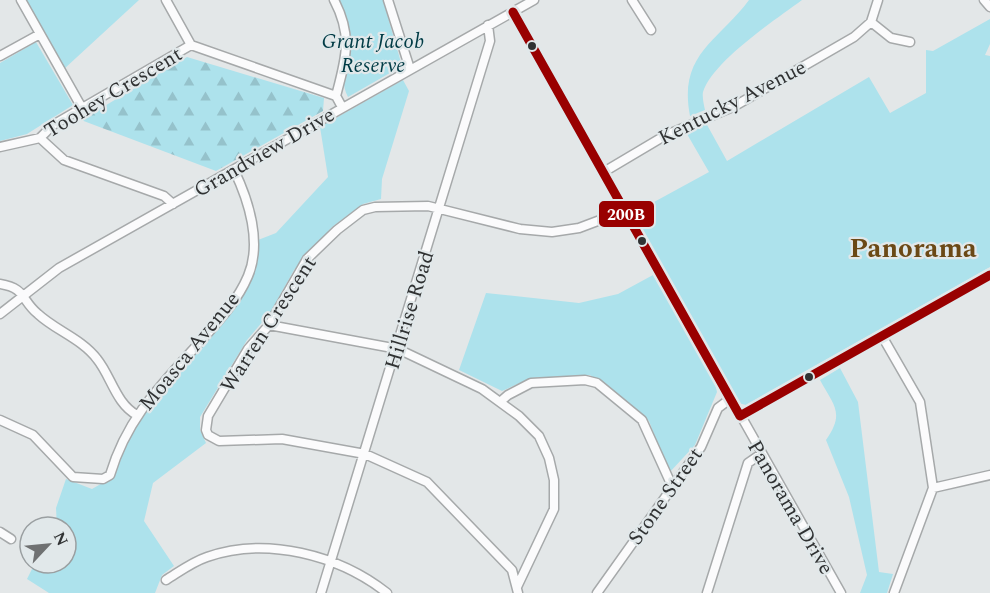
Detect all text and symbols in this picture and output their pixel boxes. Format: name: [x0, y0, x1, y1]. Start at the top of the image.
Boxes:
park label: Grant Jacob Reserve: [322, 26, 424, 82]
street label: Toohey Crescent: [38, 39, 189, 147]
unlabelled marker: [526, 40, 538, 52]
street label: Kentucky Avenue: [653, 52, 812, 154]
street label: Grandview Drive: [188, 99, 341, 206]
line badge: 200B: [598, 200, 655, 228]
text: 200B: [607, 203, 645, 227]
district label: Panorama: [849, 228, 977, 270]
unlabelled marker: [636, 235, 648, 247]
street label: Hillrise Road: [377, 247, 443, 374]
street label: Warren Crescent: [213, 250, 325, 399]
street label: Moasca Avenue: [131, 285, 248, 418]
unlabelled marker: [803, 371, 815, 383]
street label: Panorama Drive: [739, 434, 842, 581]
street label: Stone Street: [620, 441, 711, 552]
north arrow: [18, 515, 78, 575]
text: N: [47, 528, 74, 550]

